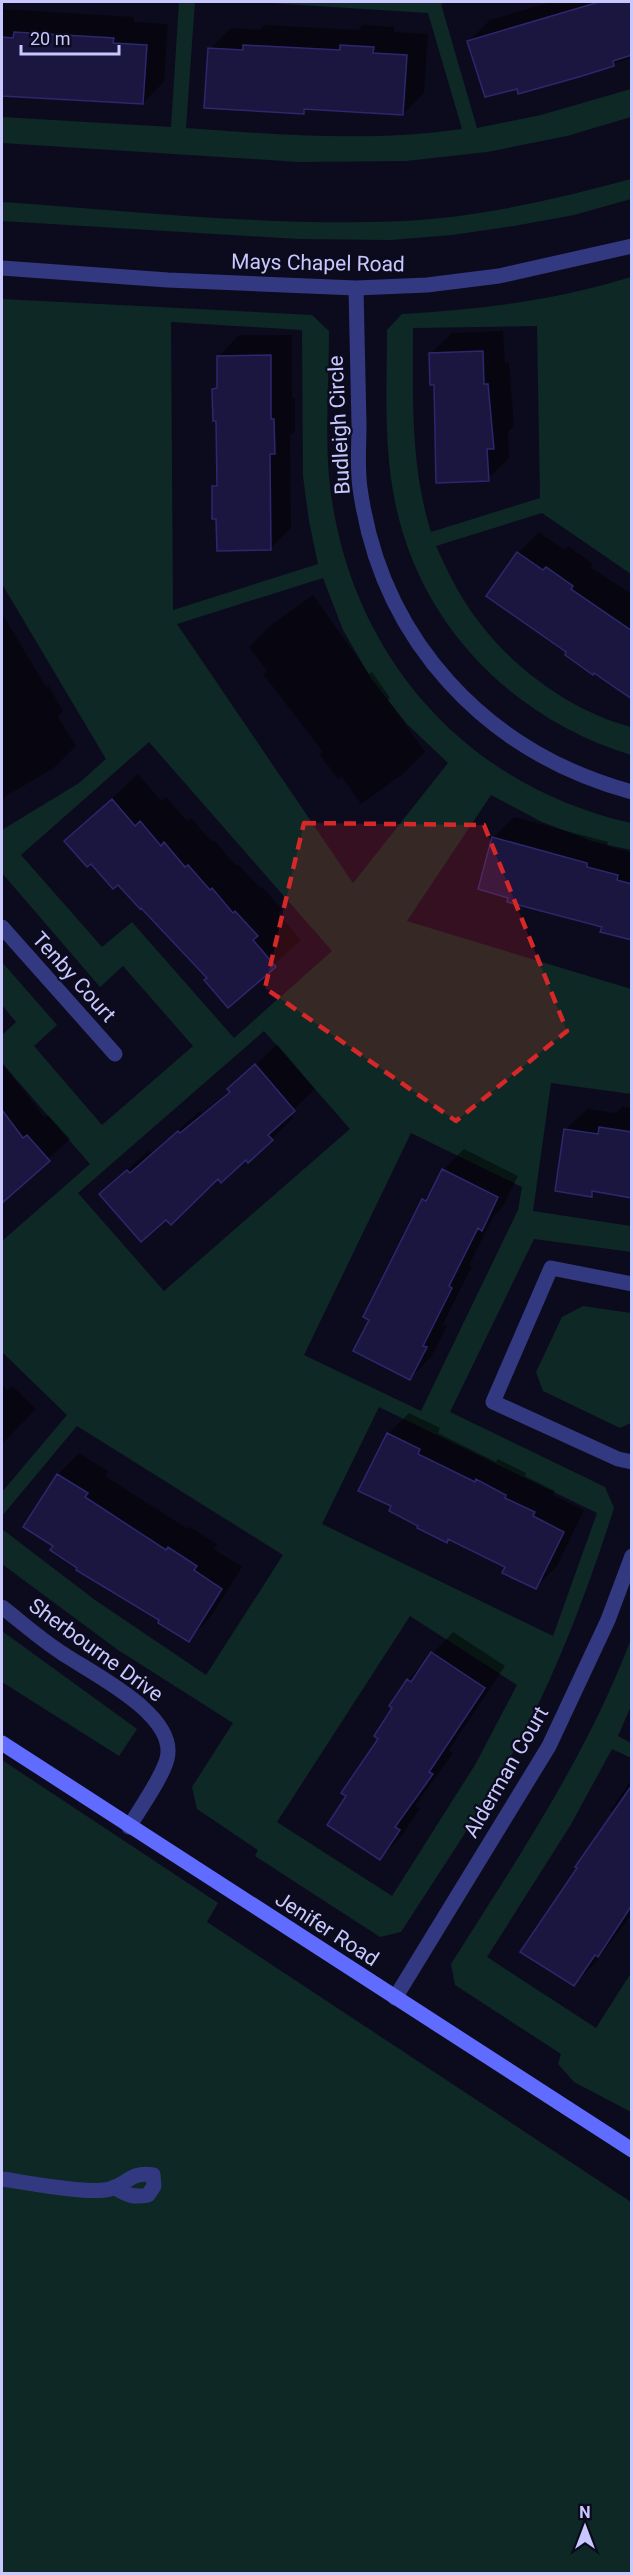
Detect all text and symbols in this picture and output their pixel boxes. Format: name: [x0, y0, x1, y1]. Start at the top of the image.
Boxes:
scale bar: [21, 18, 118, 56]
text: 20 m: [30, 28, 70, 49]
street label: Mays Chapel Road: [231, 249, 405, 277]
street label: Budleigh Circle: [323, 355, 355, 495]
street label: Tenby Court: [27, 927, 121, 1027]
street label: Sherbourne Drive: [24, 1593, 168, 1707]
street label: Alderman Court: [459, 1702, 553, 1842]
street label: Jenifer Road: [271, 1887, 383, 1971]
north arrow: [555, 2497, 615, 2557]
text: N: [579, 2503, 591, 2522]

